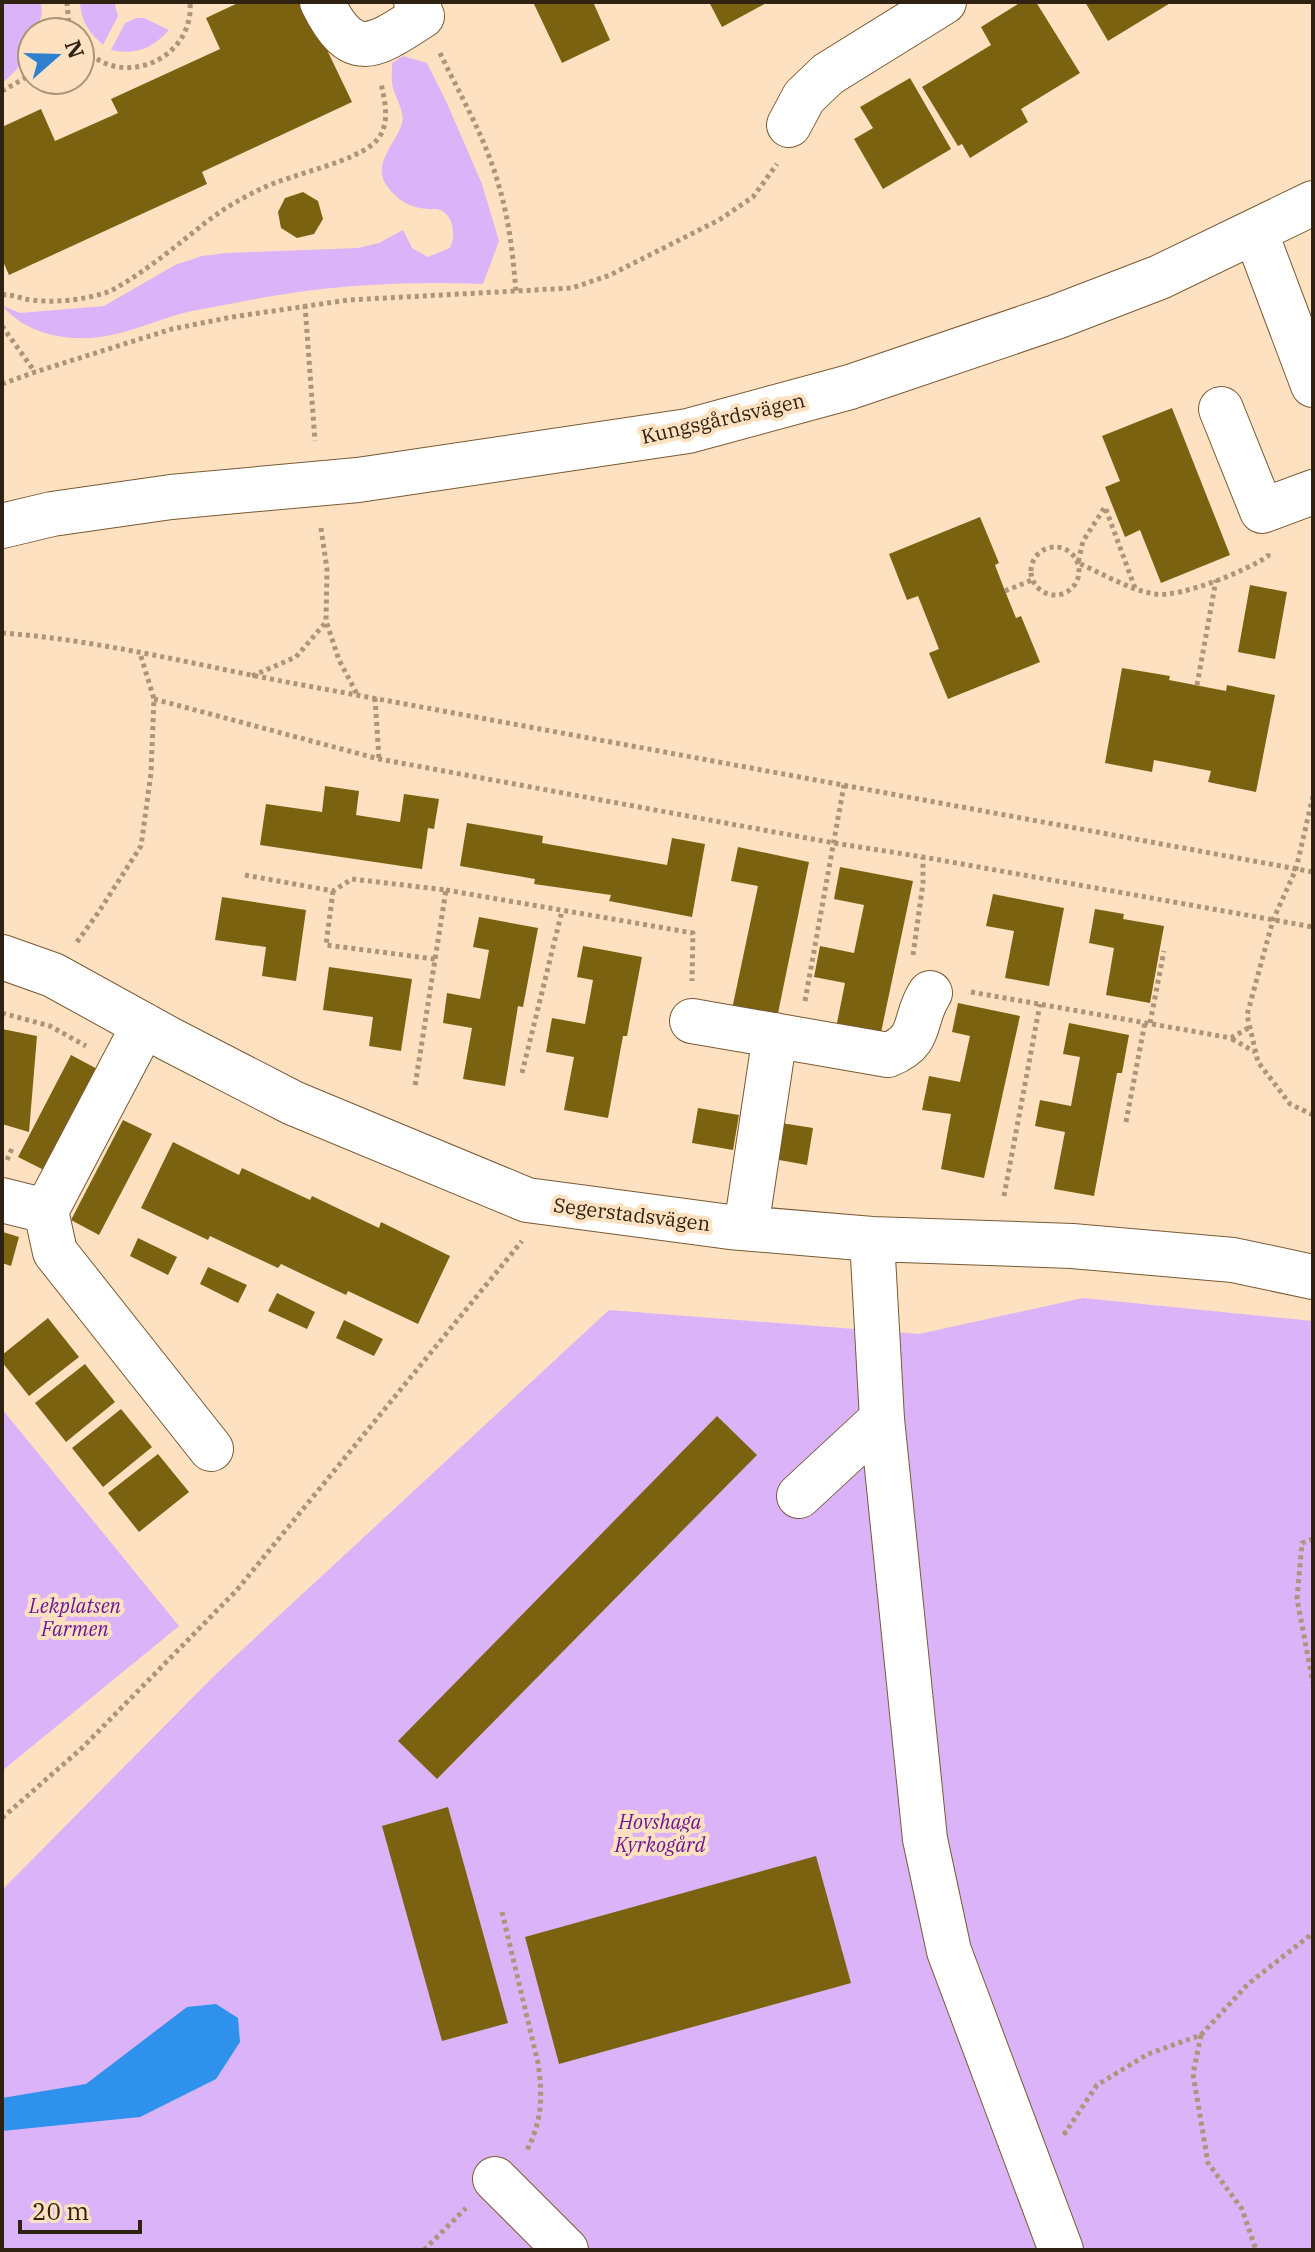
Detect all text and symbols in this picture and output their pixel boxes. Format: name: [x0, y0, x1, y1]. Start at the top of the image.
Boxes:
north arrow: [16, 16, 96, 96]
text: N: [59, 36, 92, 62]
street label: Kungsgårdsvägen: [639, 386, 808, 450]
street label: Segerstadsvägen: [552, 1191, 712, 1237]
park label: Lekplatsen Farmen: [28, 1592, 122, 1642]
park label: Hovshaga Kyrkogård: [614, 1808, 706, 1858]
scale bar: [20, 2184, 140, 2234]
text: 20 m: [32, 2195, 89, 2227]

